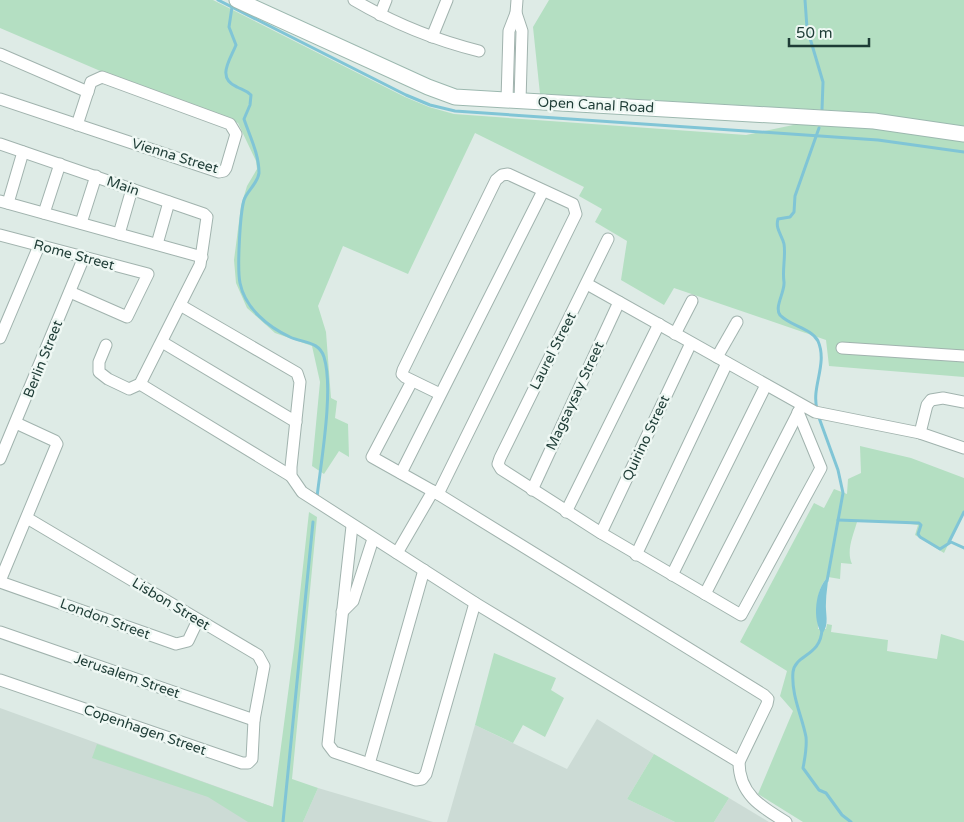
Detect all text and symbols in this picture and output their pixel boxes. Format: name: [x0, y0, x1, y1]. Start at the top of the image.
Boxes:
scale bar: [789, 15, 869, 47]
text: 50 m: [796, 24, 833, 42]
street label: Open Canal Road: [537, 93, 655, 117]
street label: Vienna Street: [130, 135, 221, 177]
street label: Main: [104, 173, 142, 199]
street label: Rome Street: [32, 236, 117, 274]
street label: Laurel Street: [526, 309, 580, 393]
street label: Berlin Street: [20, 317, 66, 400]
street label: Magsaysay Street: [542, 338, 608, 453]
street label: Quirino Street: [619, 392, 674, 484]
street label: Lisbon Street: [129, 574, 214, 634]
street label: London Street: [58, 595, 153, 643]
street label: Jerusalem Street: [72, 650, 183, 702]
street label: Copenhagen Street: [81, 701, 209, 759]

